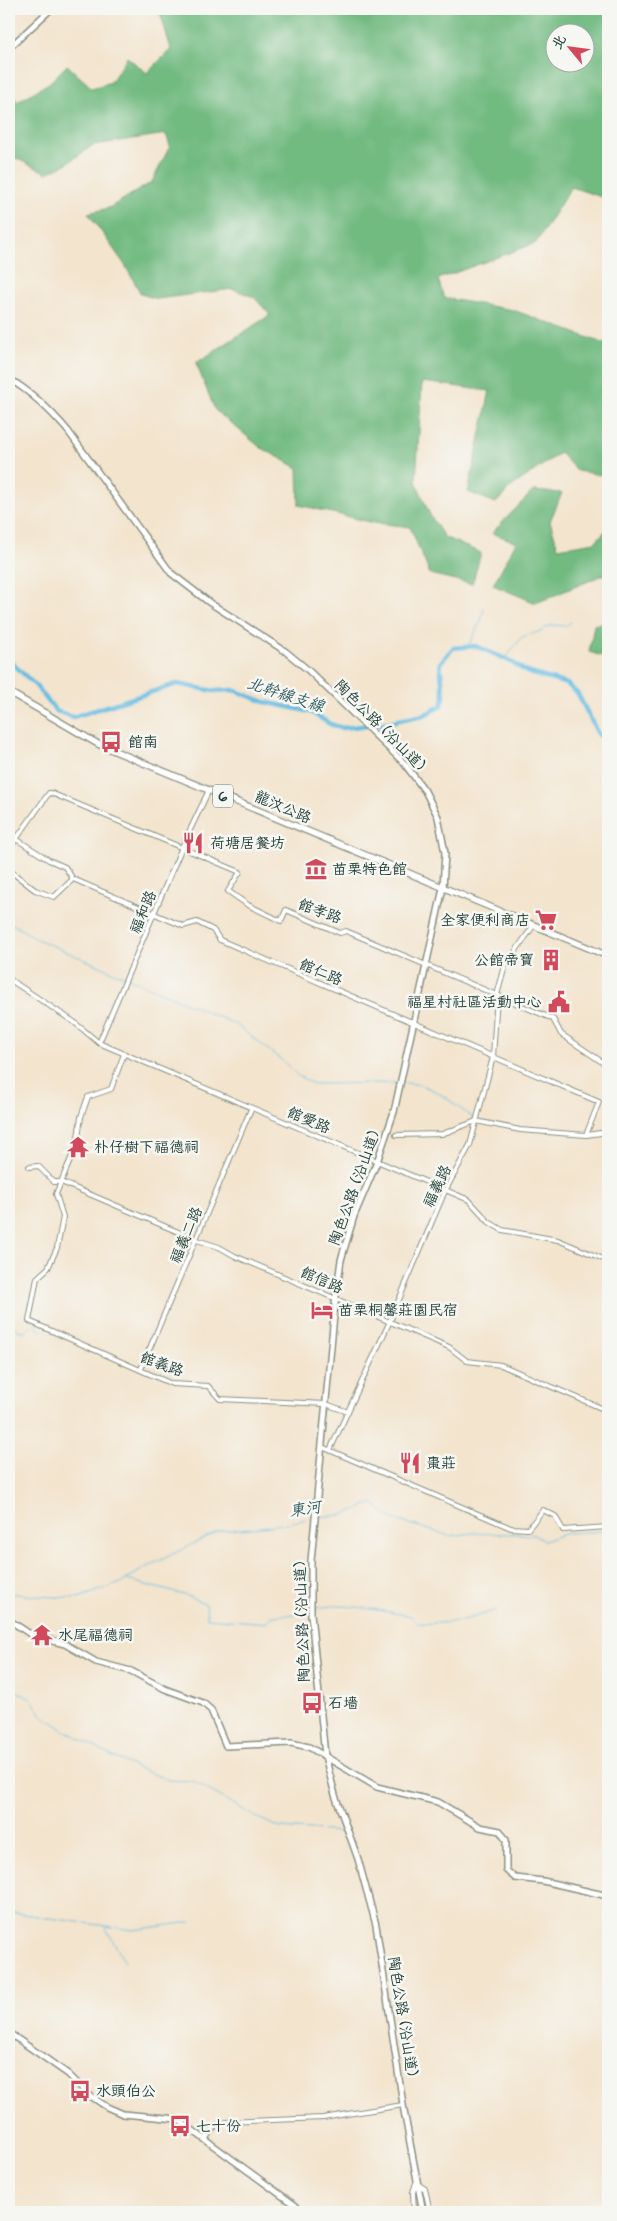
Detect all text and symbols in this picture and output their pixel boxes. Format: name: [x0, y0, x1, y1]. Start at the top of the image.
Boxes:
north arrow: [544, 22, 594, 72]
text: 北: [547, 31, 572, 53]
water label: 北幹線支線: [244, 672, 328, 718]
street label: 陶色公路 (沿山道): [330, 675, 430, 775]
bus stop icon: 館南: [98, 729, 124, 755]
place label: 館南: [128, 732, 158, 753]
road number: 6: [213, 784, 233, 808]
street label: 龍汶公路: [251, 786, 315, 829]
restaurant icon: 荷塘居餐坊: [180, 830, 206, 856]
place label: 荷塘居餐坊: [210, 833, 285, 854]
museum icon: 苗栗特色館: [303, 856, 329, 882]
place label: 苗栗特色館: [332, 859, 407, 880]
street label: 福和路: [125, 887, 162, 937]
street label: 館孝路: [295, 894, 345, 929]
supermarket icon: 全家便利商店: [533, 907, 559, 933]
place label: 全家便利商店: [440, 910, 530, 931]
building icon: 公館帝寶: [538, 947, 564, 973]
place label: 公館帝寶: [474, 950, 534, 971]
street label: 館仁路: [296, 954, 346, 991]
public building icon: 福星村社區活動中心: [546, 989, 572, 1015]
place label: 福星村社區活動中心: [407, 992, 542, 1013]
street label: 館愛路: [284, 1102, 334, 1139]
street label: 陶色公路 (沿山道): [324, 1128, 385, 1248]
temple icon: 朴仔樹下福德祠: [65, 1134, 91, 1160]
place label: 朴仔樹下福德祠: [94, 1137, 199, 1158]
street label: 福義路: [418, 1161, 457, 1211]
street label: 福義二路: [165, 1203, 208, 1267]
street label: 館信路: [297, 1262, 347, 1299]
hotel icon: 苗栗桐馨莊園民宿: [309, 1297, 335, 1323]
place label: 苗栗桐馨莊園民宿: [338, 1300, 458, 1321]
street label: 館義路: [137, 1347, 187, 1382]
restaurant icon: 棗莊: [397, 1450, 423, 1476]
place label: 棗莊: [426, 1453, 456, 1474]
water label: 東河: [288, 1495, 325, 1522]
street label: 陶色公路 (沿山道): [290, 1561, 315, 1683]
temple icon: 水尾福德祠: [29, 1622, 55, 1648]
place label: 水尾福德祠: [58, 1625, 133, 1646]
bus stop icon: 石墻: [299, 1690, 325, 1716]
place label: 石墻: [328, 1693, 358, 1714]
street label: 陶色公路 (沿山道): [383, 1955, 422, 2077]
bus stop icon: 水頭伯公: [67, 2078, 93, 2104]
place label: 水頭伯公: [96, 2081, 156, 2102]
bus stop icon: 七十份: [167, 2113, 193, 2139]
place label: 七十份: [196, 2116, 241, 2137]

